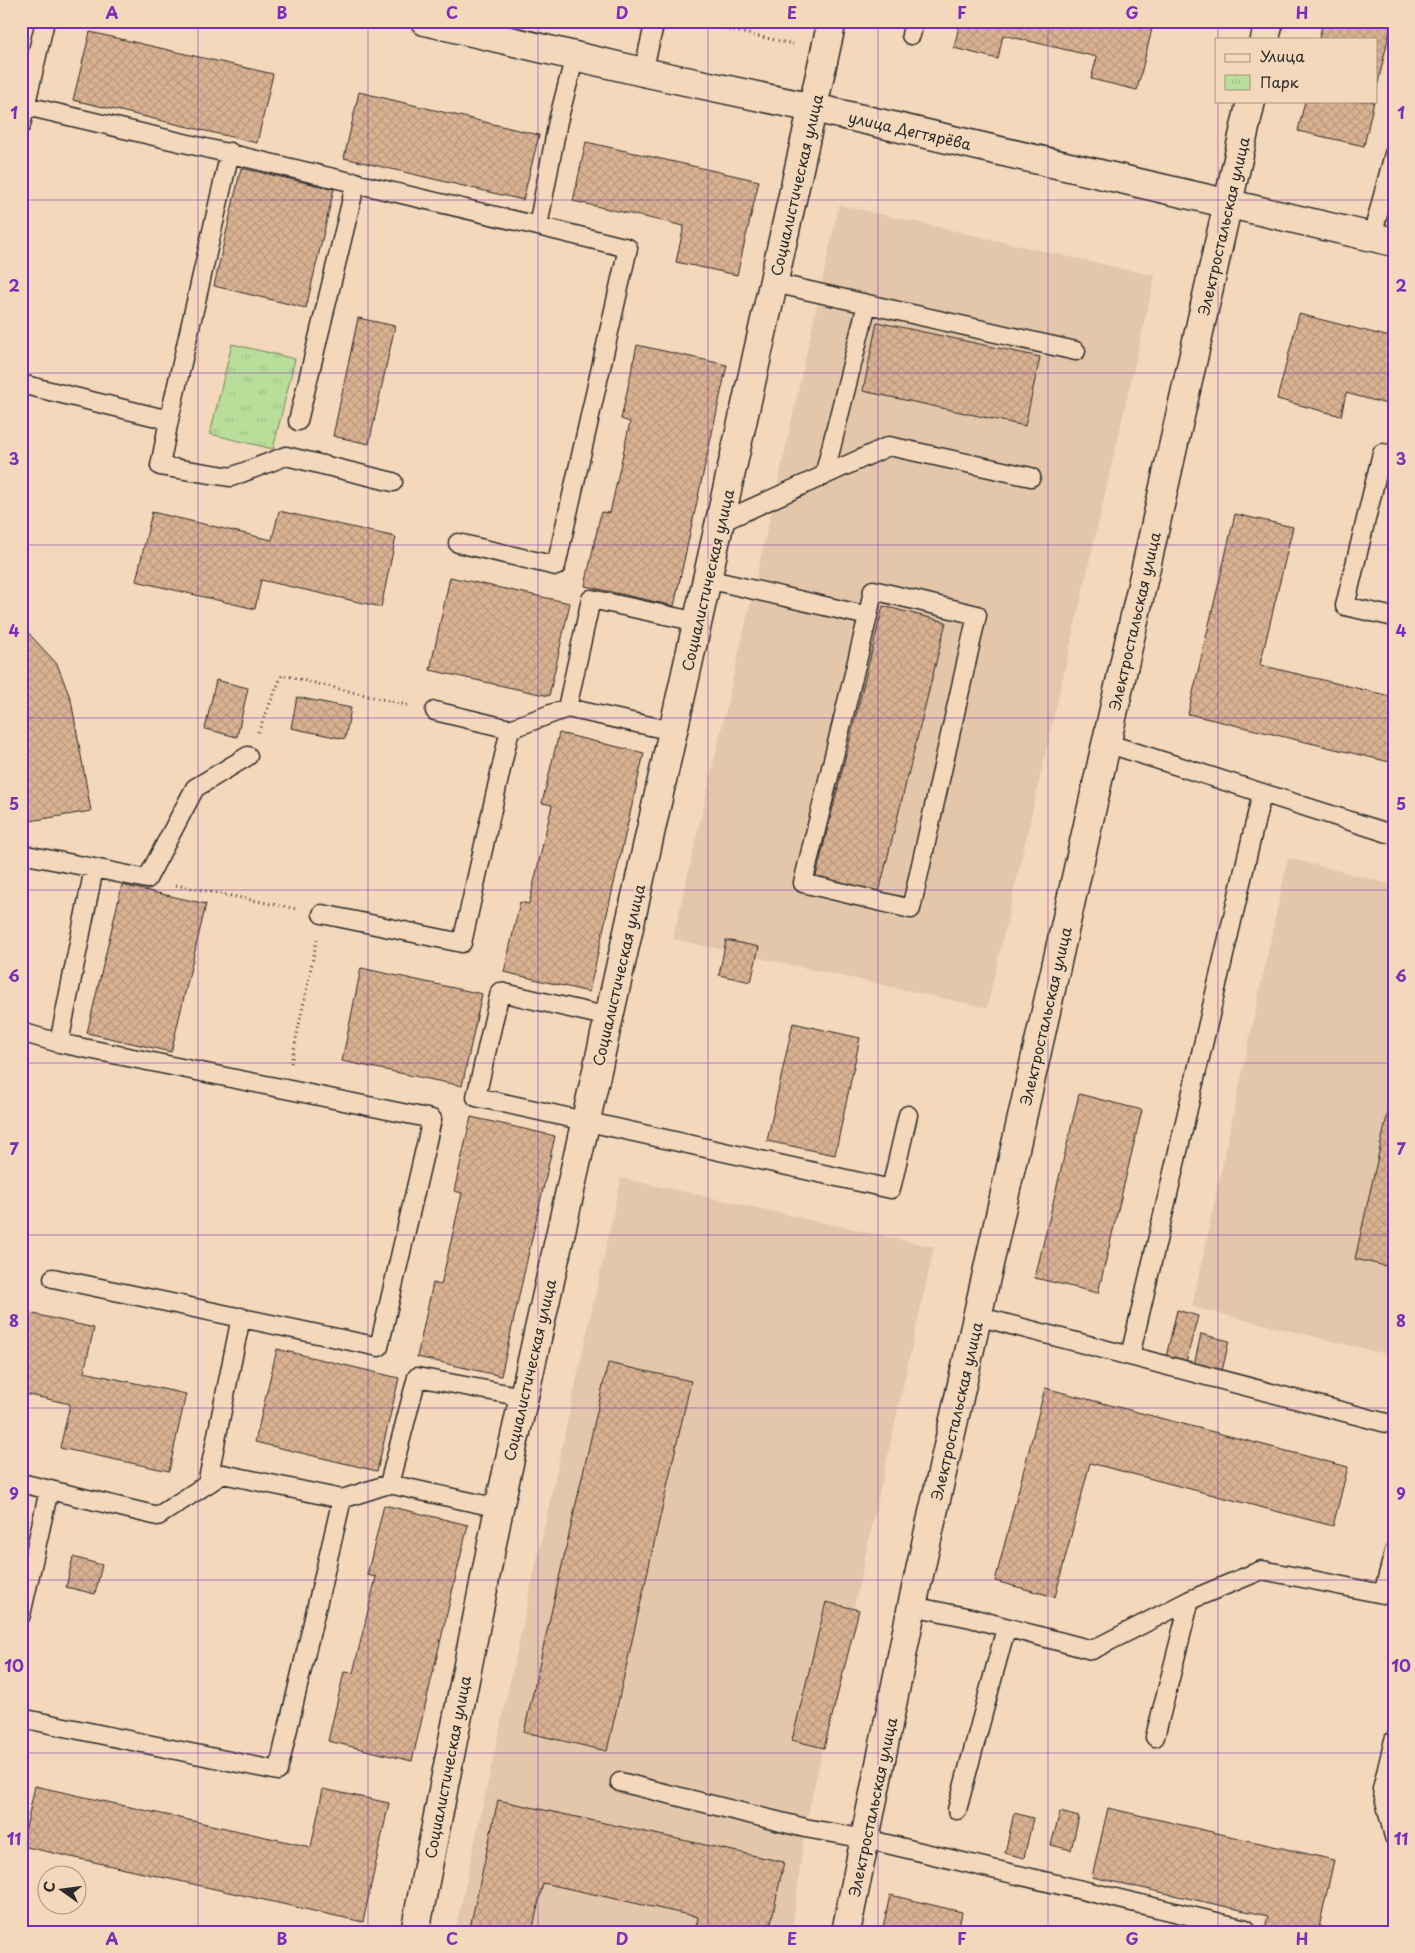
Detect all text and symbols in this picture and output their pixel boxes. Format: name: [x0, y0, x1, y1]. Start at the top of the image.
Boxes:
text: A: [106, 0, 119, 24]
text: B: [277, 0, 288, 24]
text: C: [446, 0, 458, 24]
text: D: [616, 0, 628, 24]
text: E: [787, 0, 797, 24]
text: F: [957, 0, 967, 24]
text: G: [1125, 0, 1139, 24]
text: H: [1296, 0, 1308, 24]
legend: [1215, 38, 1378, 102]
text: Улица: [1260, 44, 1305, 67]
text: Парк: [1260, 70, 1299, 93]
street label: Социалистическая улица: [764, 91, 828, 278]
text: 1: [10, 100, 18, 124]
text: 1: [1397, 100, 1405, 124]
street label: улица Дегтярёва: [846, 105, 974, 155]
street label: Электростальская улица: [1191, 134, 1255, 318]
text: 2: [8, 273, 20, 297]
text: 2: [1395, 273, 1407, 297]
text: 3: [9, 446, 19, 470]
text: 3: [1396, 446, 1406, 470]
street label: Социалистическая улица: [675, 486, 739, 673]
street label: Электростальская улица: [1102, 529, 1166, 713]
text: 4: [9, 618, 20, 642]
text: 4: [1396, 618, 1407, 642]
text: 5: [9, 791, 19, 815]
text: 5: [1396, 791, 1406, 815]
street label: Социалистическая улица: [586, 881, 650, 1068]
street label: Электростальская улица: [1013, 924, 1077, 1108]
text: 6: [8, 963, 20, 987]
text: 6: [1395, 963, 1407, 987]
text: 7: [9, 1136, 19, 1160]
text: 7: [1396, 1136, 1406, 1160]
street label: Социалистическая улица: [497, 1276, 561, 1463]
text: 8: [9, 1308, 19, 1332]
text: 8: [1396, 1308, 1406, 1332]
street label: Электростальская улица: [924, 1319, 988, 1503]
text: 9: [9, 1481, 19, 1505]
text: 9: [1396, 1481, 1406, 1505]
text: 10: [4, 1653, 24, 1677]
text: 10: [1391, 1653, 1411, 1677]
street label: Социалистическая улица: [418, 1673, 476, 1861]
street label: Электростальская улица: [842, 1715, 902, 1899]
text: 11: [7, 1826, 21, 1850]
text: 11: [1394, 1826, 1408, 1850]
north arrow: [38, 1866, 88, 1916]
text: С: [37, 1879, 60, 1894]
text: A: [106, 1926, 119, 1950]
text: B: [277, 1926, 288, 1950]
text: C: [446, 1926, 458, 1950]
text: D: [616, 1926, 628, 1950]
text: E: [787, 1926, 797, 1950]
text: F: [957, 1926, 967, 1950]
text: G: [1125, 1926, 1139, 1950]
text: H: [1296, 1926, 1308, 1950]

